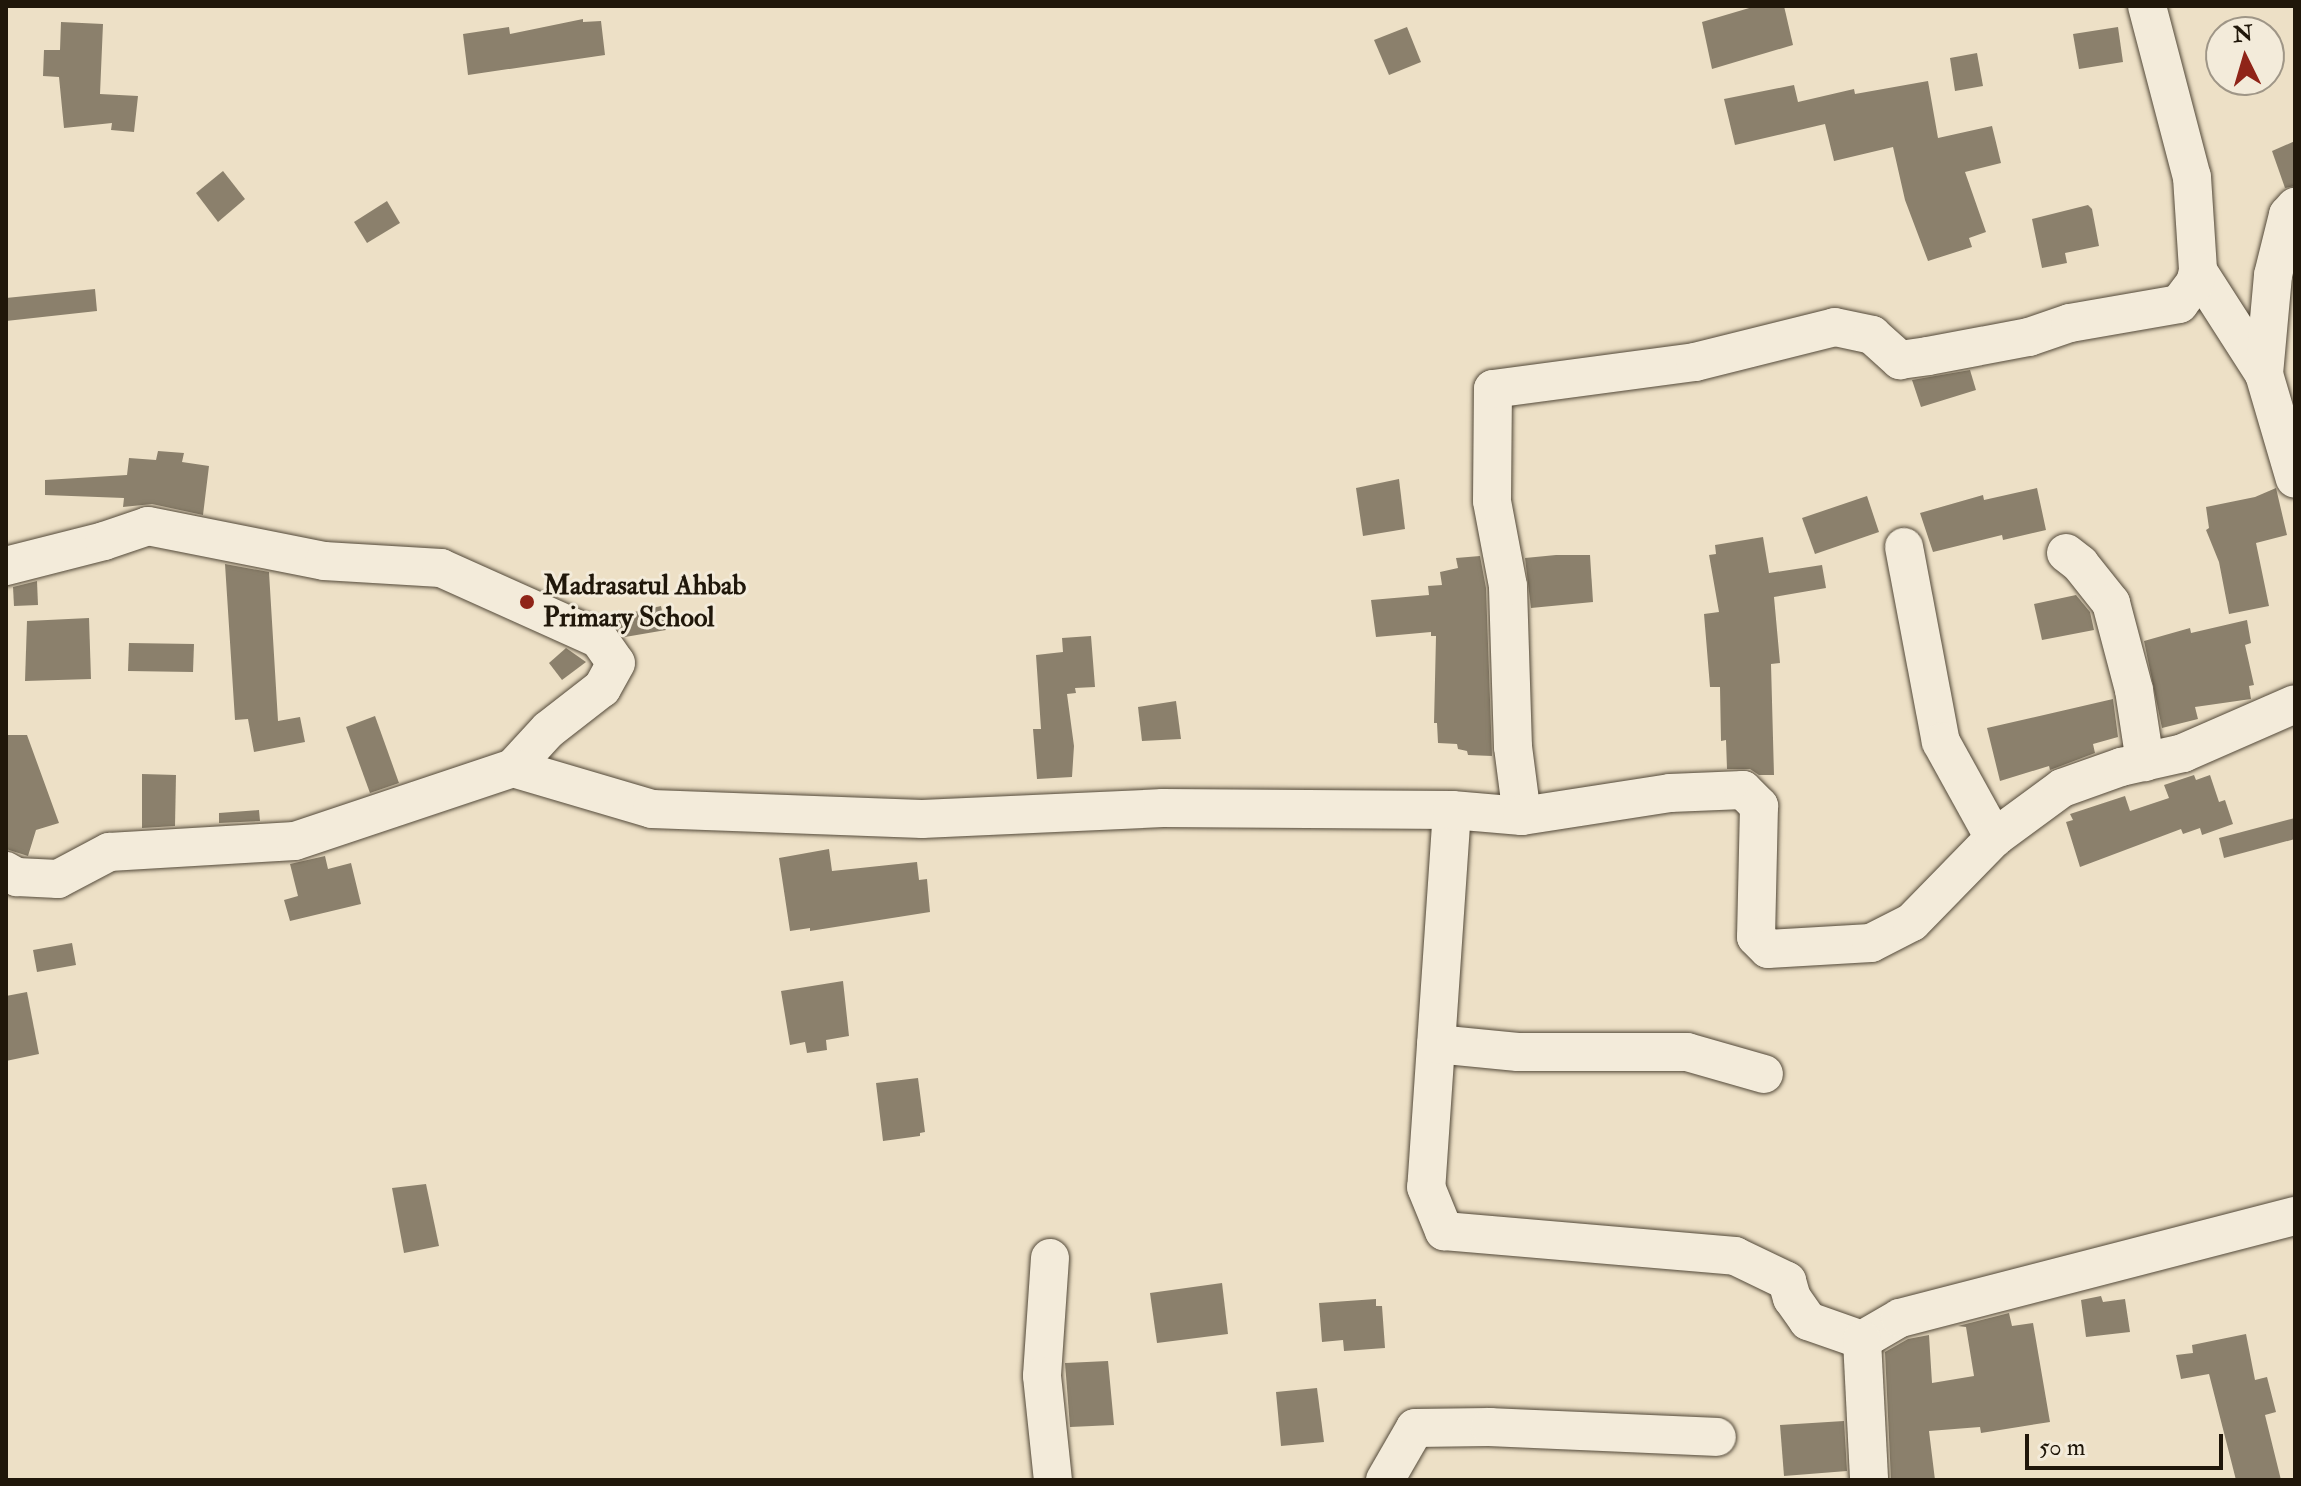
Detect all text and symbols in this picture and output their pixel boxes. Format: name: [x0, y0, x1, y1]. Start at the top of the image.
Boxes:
north arrow: [2205, 16, 2285, 96]
text: N: [2232, 19, 2254, 49]
place label: Madrasatul Ahbab Primary School: [543, 569, 746, 635]
marker: Madrasatul Ahbab Primary School: [518, 593, 536, 611]
scale bar: [2029, 1418, 2227, 1468]
text: 50 m: [2039, 1432, 2085, 1463]

